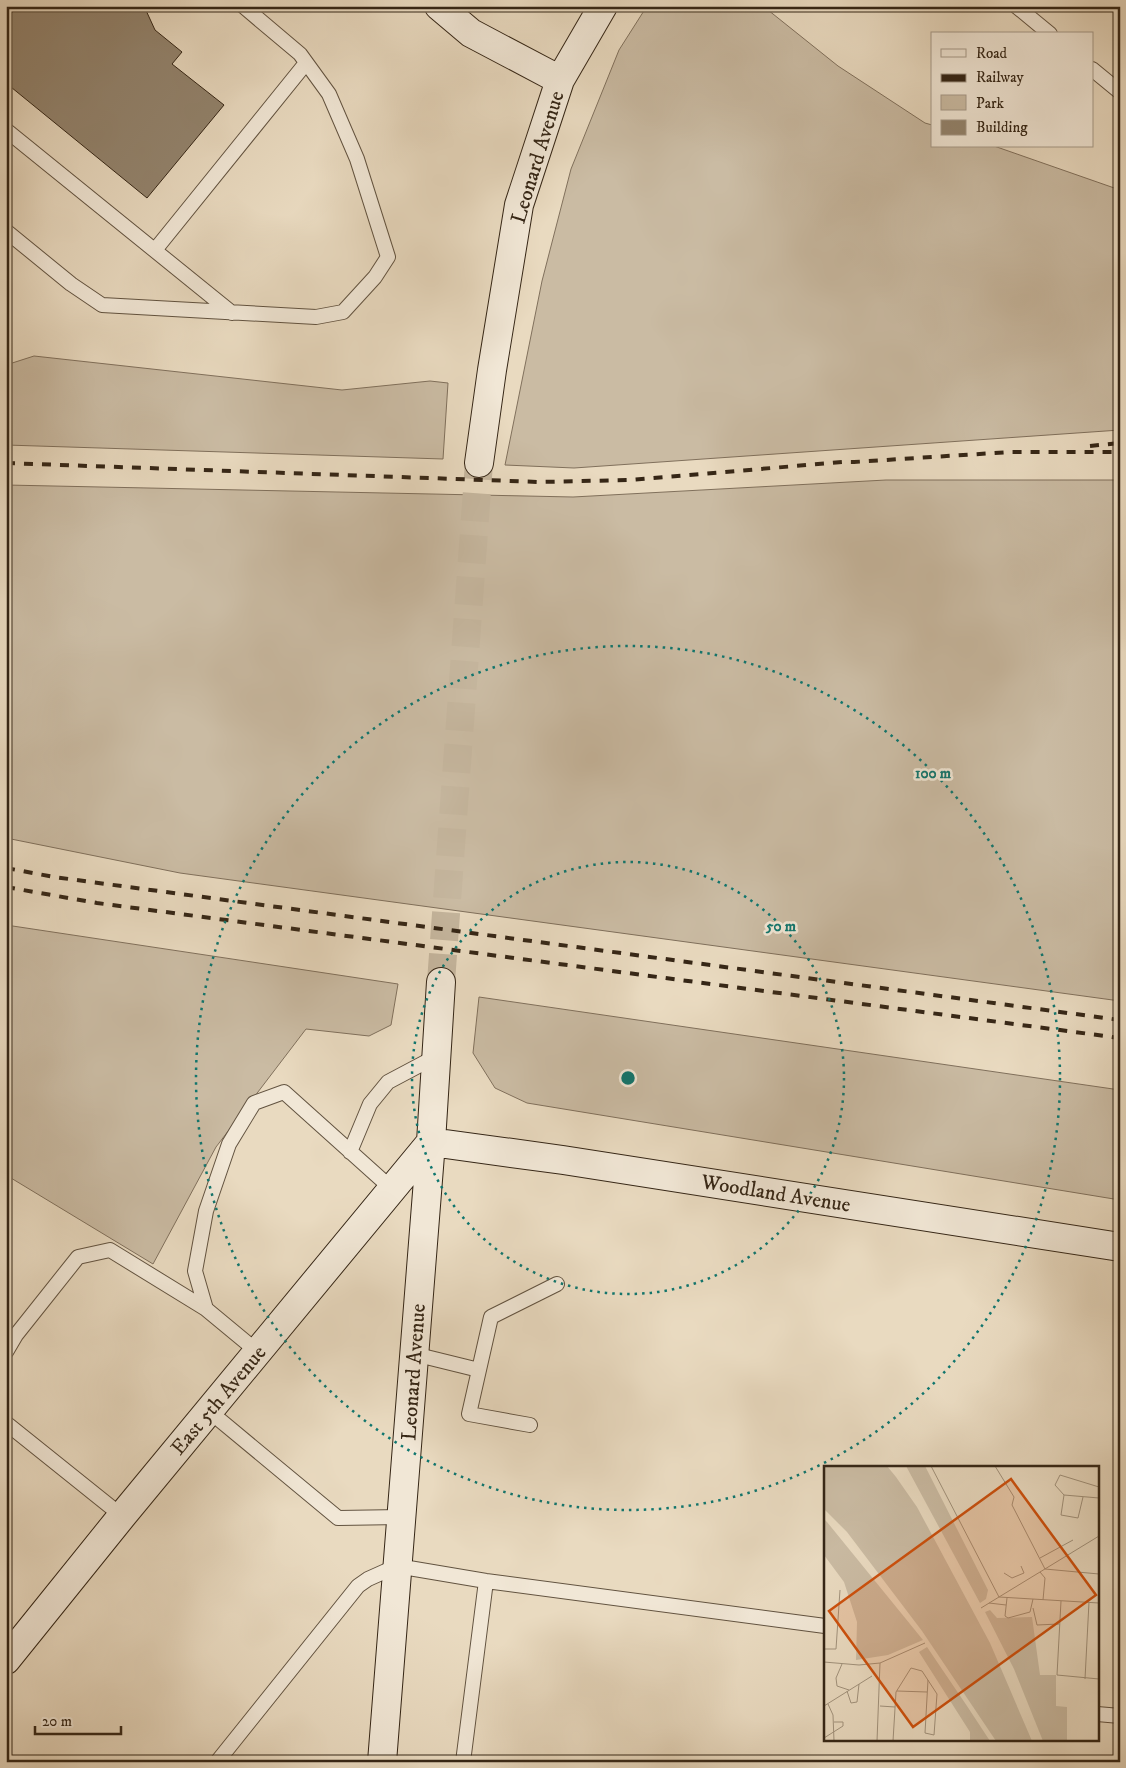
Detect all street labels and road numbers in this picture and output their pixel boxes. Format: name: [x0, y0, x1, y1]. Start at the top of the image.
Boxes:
street label: Leonard Avenue: [505, 88, 571, 227]
street label: Woodland Avenue: [698, 1169, 853, 1219]
street label: Leonard Avenue: [396, 1302, 432, 1441]
street label: East 5th Avenue: [165, 1340, 272, 1461]

